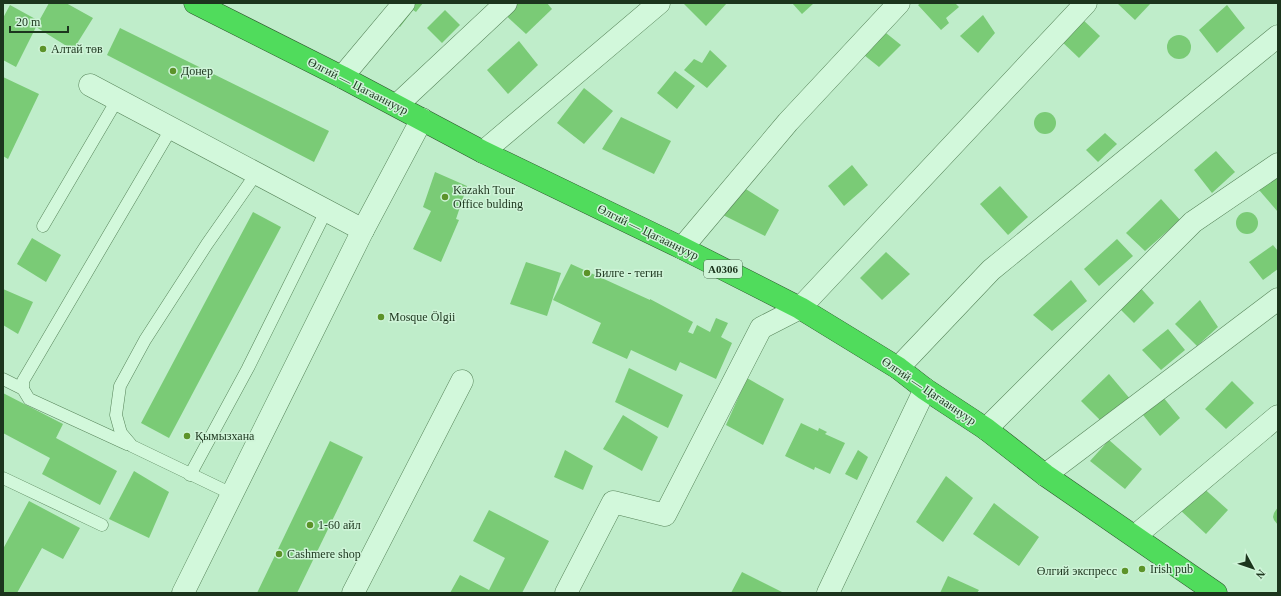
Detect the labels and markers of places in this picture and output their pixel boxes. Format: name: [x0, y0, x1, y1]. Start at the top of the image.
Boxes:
place label: Алтай төв: [51, 42, 103, 56]
marker: Алтай төв: [38, 44, 48, 54]
place label: Донер: [181, 64, 213, 78]
marker: Донер: [168, 66, 178, 76]
place label: Kazakh Tour Office bulding: [453, 183, 523, 211]
marker: Kazakh Tour Office bulding: [440, 192, 450, 202]
place label: Билге - тегин: [595, 266, 663, 280]
marker: Билге - тегин: [582, 268, 592, 278]
place label: Mosque Ölgii: [389, 310, 456, 324]
marker: Mosque Ölgii: [376, 312, 386, 322]
place label: Қымызхана: [195, 429, 255, 443]
marker: Қымызхана: [182, 431, 192, 441]
place label: 1-60 айл: [318, 518, 361, 532]
marker: 1-60 айл: [305, 520, 315, 530]
place label: Cashmere shop: [287, 547, 361, 561]
marker: Cashmere shop: [274, 549, 284, 559]
place label: Irish pub: [1150, 562, 1193, 576]
place label: Өлгий экспресс: [1037, 564, 1117, 578]
marker: Irish pub: [1137, 564, 1147, 574]
marker: Өлгий экспресс: [1120, 566, 1130, 576]

